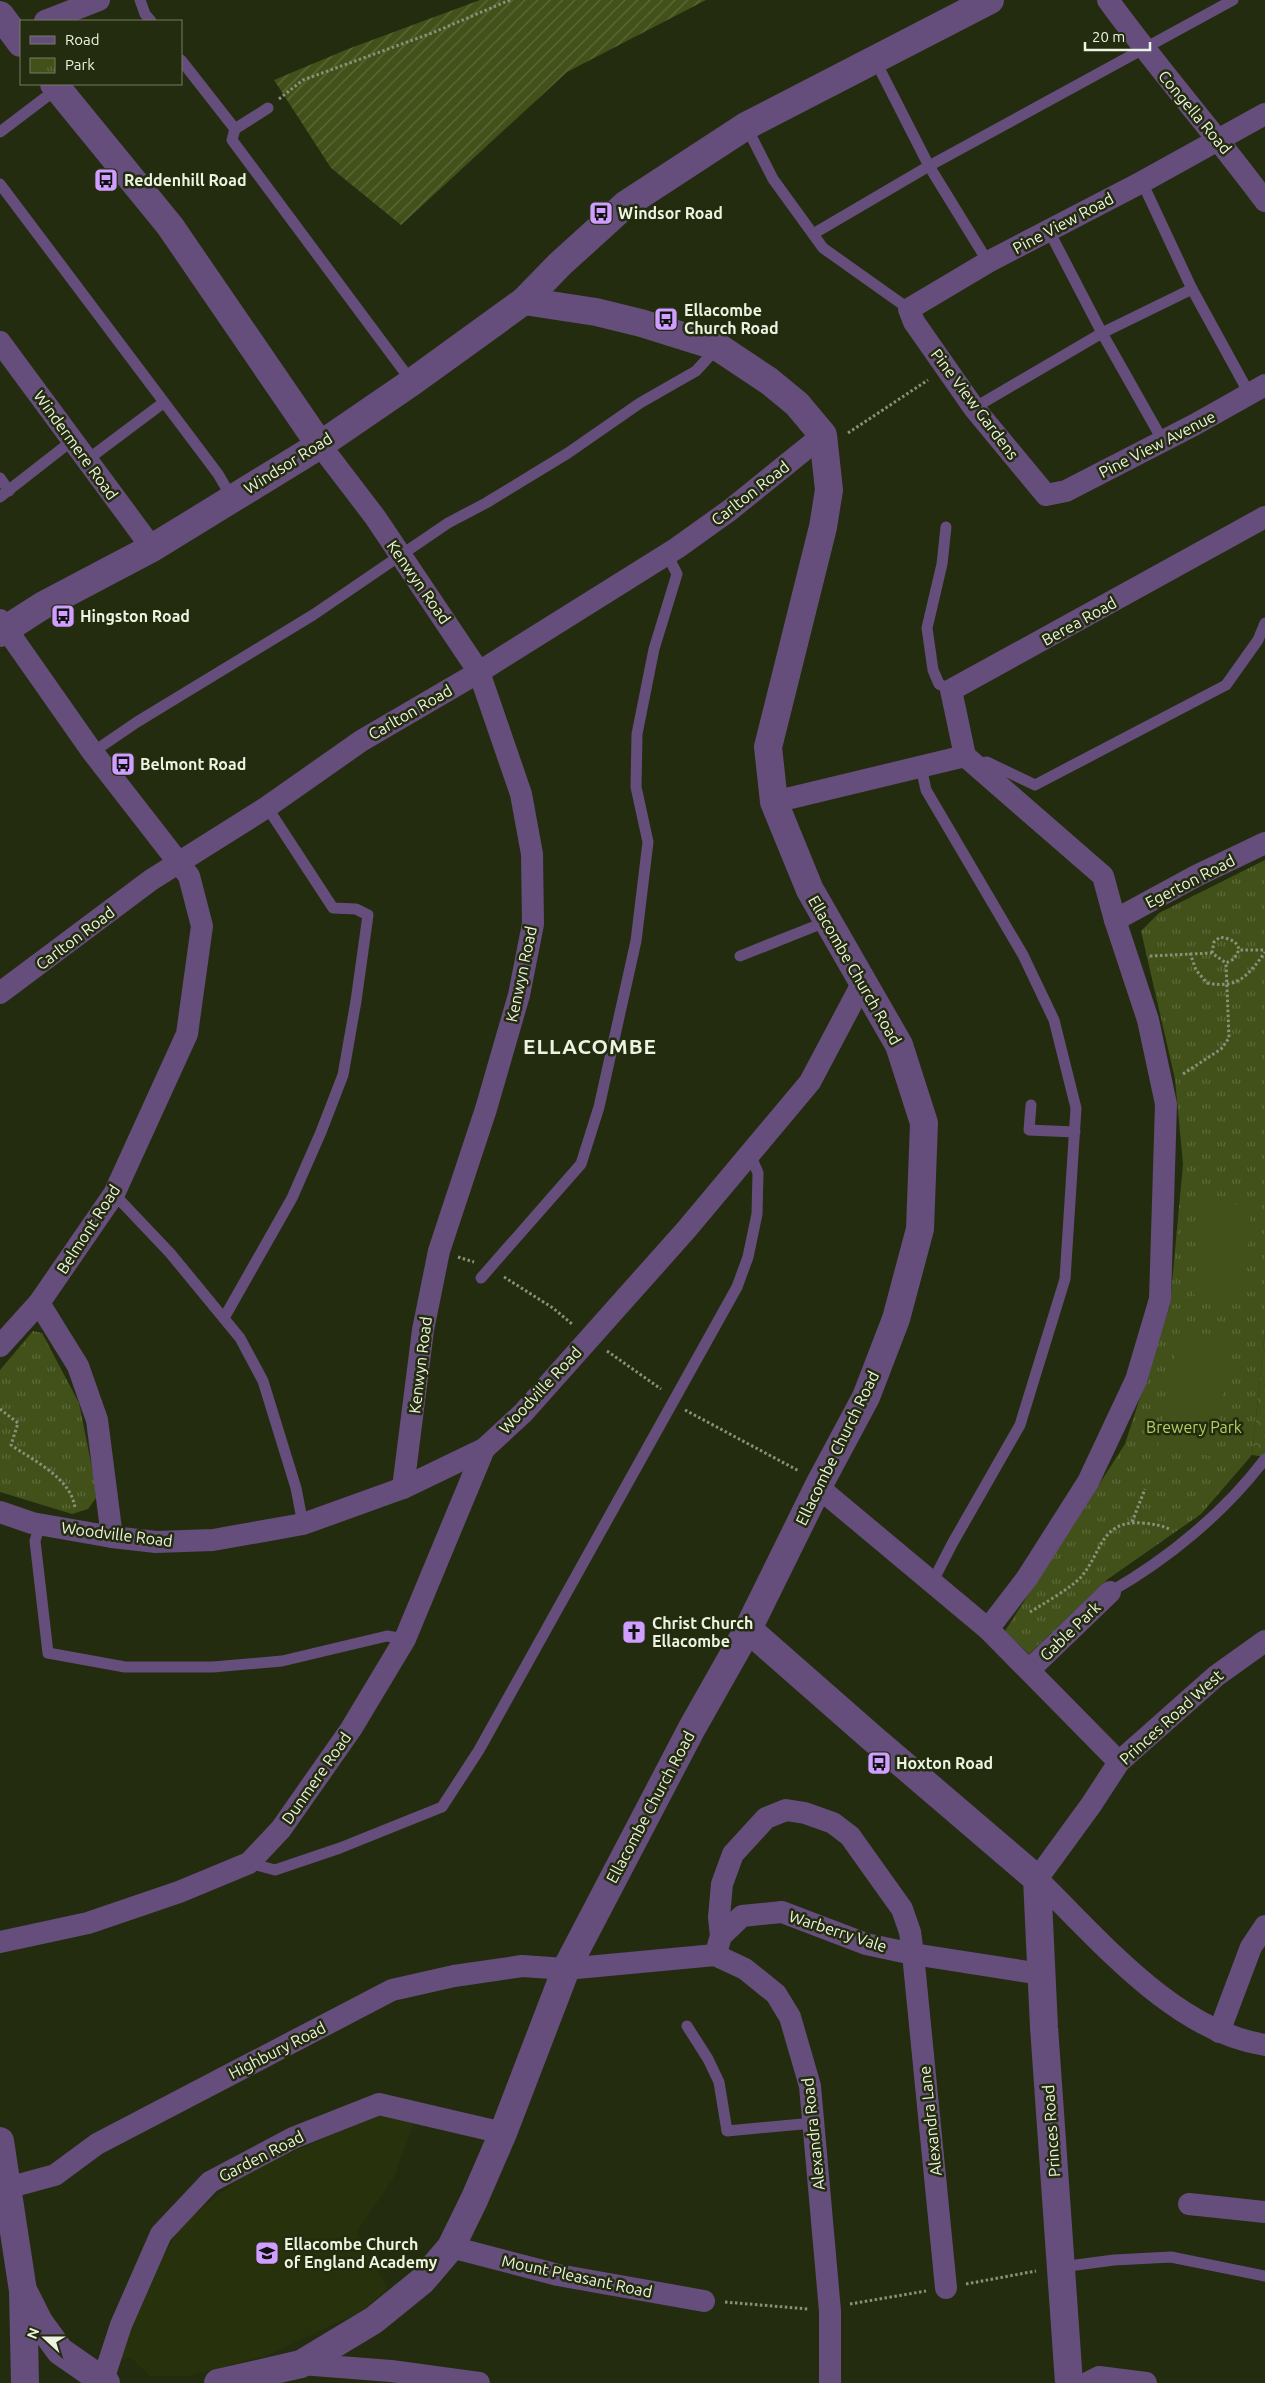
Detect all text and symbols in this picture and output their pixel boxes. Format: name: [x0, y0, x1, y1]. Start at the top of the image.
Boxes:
legend: [20, 20, 182, 85]
scale bar: [1085, 20, 1150, 52]
text: 20 m: [1092, 28, 1125, 45]
text: Road: [65, 31, 100, 48]
text: Park: [65, 56, 95, 73]
street label: Congella Road: [1155, 67, 1235, 157]
bus stop icon: Reddenhill Road: [93, 167, 119, 193]
place label: Reddenhill Road: [124, 171, 247, 189]
street label: Pine View Road: [1010, 189, 1116, 257]
bus stop icon: Windsor Road: [588, 200, 614, 226]
place label: Windsor Road: [618, 204, 723, 222]
place label: Ellacombe Church Road: [684, 301, 779, 337]
bus stop icon: Ellacombe Church Road: [653, 306, 679, 332]
street label: Pine View Gardens: [928, 345, 1022, 463]
street label: Windermere Road: [30, 387, 122, 503]
street label: Pine View Avenue: [1096, 407, 1218, 481]
street label: Windsor Road: [241, 429, 335, 497]
street label: Carlton Road: [708, 457, 792, 529]
street label: Kenwyn Road: [384, 537, 454, 627]
street label: Berea Road: [1038, 593, 1120, 649]
bus stop icon: Hingston Road: [50, 603, 76, 629]
place label: Hingston Road: [80, 607, 190, 625]
street label: Carlton Road: [365, 681, 455, 743]
bus stop icon: Belmont Road: [110, 751, 136, 777]
place label: Belmont Road: [140, 755, 246, 773]
street label: Egerton Road: [1142, 851, 1238, 911]
street label: Ellacombe Church Road: [805, 892, 905, 1048]
street label: Carlton Road: [32, 903, 118, 973]
street label: Kenwyn Road: [502, 924, 540, 1024]
district label: ELLACOMBE: [523, 1034, 657, 1058]
street label: Belmont Road: [53, 1181, 123, 1277]
street label: Kenwyn Road: [405, 1315, 435, 1415]
street label: Woodville Road: [495, 1343, 585, 1437]
street label: Ellacombe Church Road: [792, 1368, 882, 1528]
park label: Brewery Park: [1146, 1418, 1242, 1436]
street label: Woodville Road: [60, 1518, 174, 1550]
street label: Gable Park: [1036, 1598, 1104, 1664]
place label: Christ Church Ellacombe: [652, 1614, 753, 1650]
church icon: Christ Church Ellacombe: [621, 1619, 647, 1645]
street label: Princes Road West: [1116, 1665, 1227, 1768]
street label: Ellacombe Church Road: [602, 1728, 698, 1886]
street label: Dunmere Road: [278, 1729, 354, 1827]
bus stop icon: Hoxton Road: [866, 1750, 892, 1776]
place label: Hoxton Road: [896, 1754, 993, 1772]
street label: Warberry Vale: [787, 1907, 889, 1955]
street label: Highbury Road: [225, 2018, 329, 2082]
street label: Alexandra Lane: [915, 2065, 945, 2177]
street label: Alexandra Road: [798, 2077, 828, 2191]
street label: Princes Road: [1039, 2084, 1063, 2178]
street label: Garden Road: [216, 2127, 306, 2185]
place label: Ellacombe Church of England Academy: [284, 2235, 438, 2271]
school or university icon: Ellacombe Church of England Academy: [254, 2240, 280, 2266]
street label: Mount Pleasant Road: [500, 2251, 654, 2301]
north arrow: [20, 2313, 70, 2363]
text: N: [24, 2326, 42, 2341]

